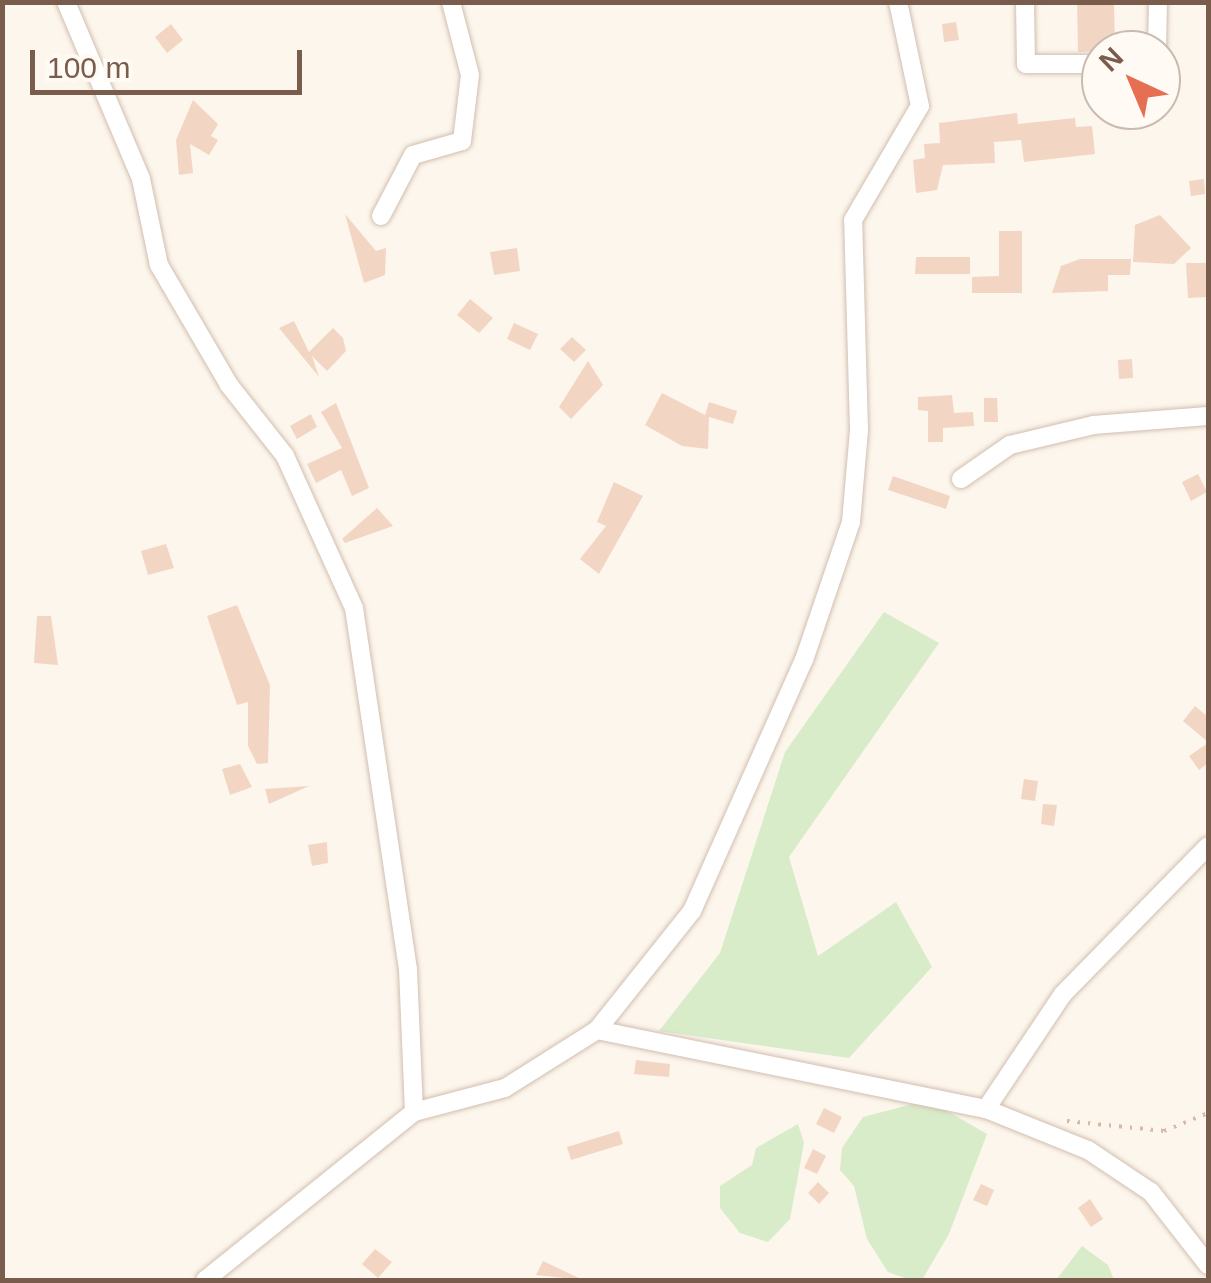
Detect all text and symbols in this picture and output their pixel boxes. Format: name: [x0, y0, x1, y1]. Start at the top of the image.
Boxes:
scale bar: [35, 30, 308, 92]
north arrow: [1081, 30, 1181, 130]
text: N: [1093, 41, 1129, 78]
text: 100 m: [47, 51, 130, 84]

